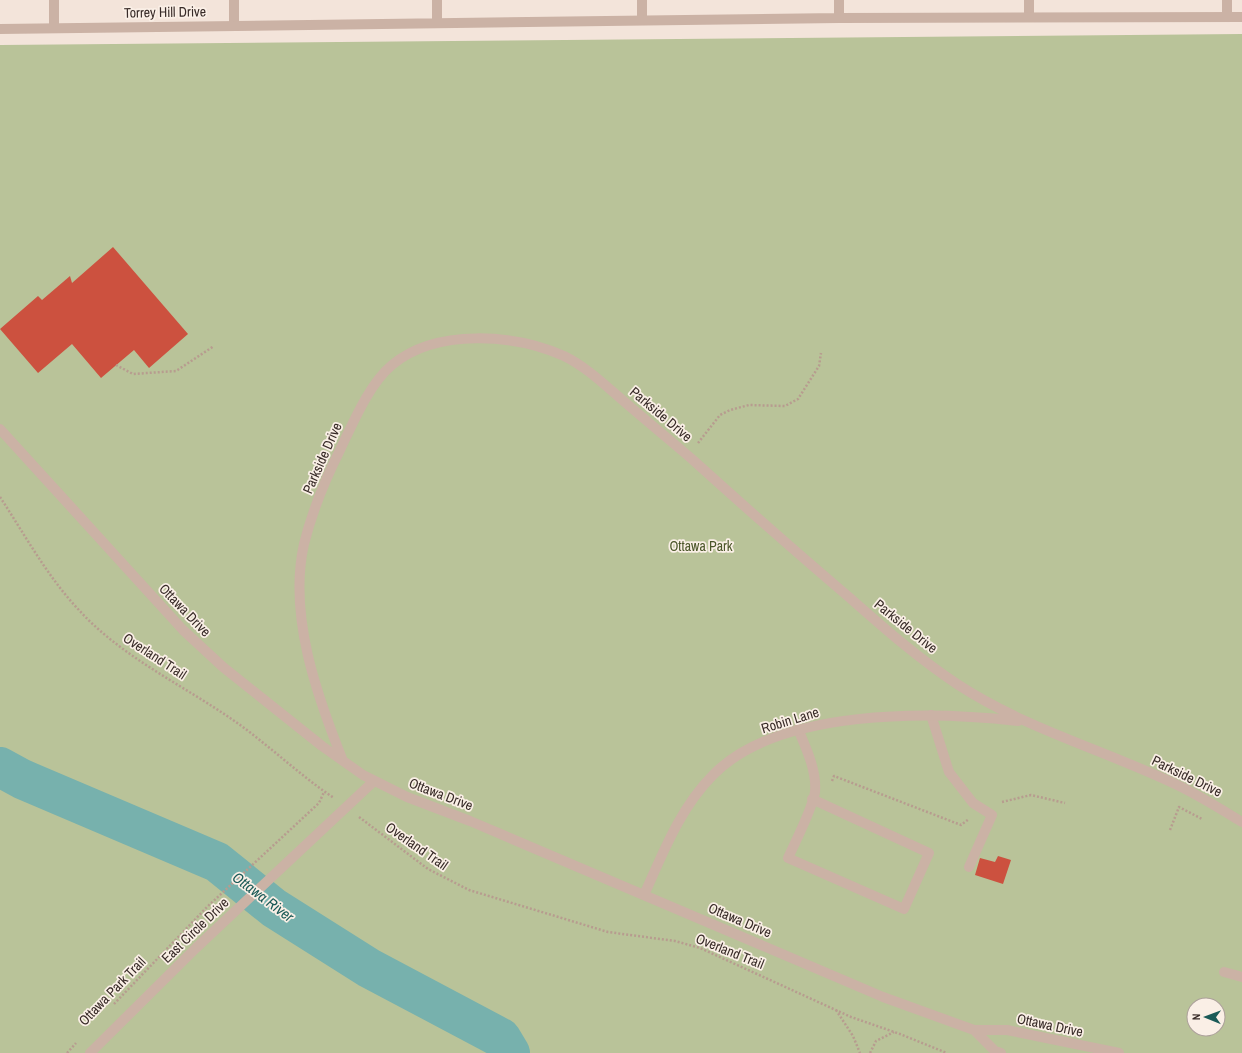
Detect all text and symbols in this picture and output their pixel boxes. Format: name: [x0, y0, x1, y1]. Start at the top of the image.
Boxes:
street label: Torrey Hill Drive: [124, 2, 206, 22]
street label: Parkside Drive: [626, 383, 696, 445]
street label: Parkside Drive: [298, 420, 346, 496]
park label: Ottawa Park: [669, 537, 733, 555]
street label: Ottawa Drive: [155, 580, 215, 640]
street label: Parkside Drive: [871, 595, 941, 657]
street label: Overland Trail: [120, 629, 190, 683]
street label: Robin Lane: [759, 703, 821, 737]
street label: Parkside Drive: [1149, 751, 1225, 801]
street label: Ottawa Drive: [406, 774, 476, 814]
street label: Overland Trail: [382, 818, 452, 874]
water label: Ottawa River: [228, 867, 299, 927]
street label: East Circle Drive: [158, 893, 232, 967]
street label: Ottawa Drive: [706, 899, 774, 941]
street label: Overland Trail: [693, 929, 767, 973]
street label: Ottawa Park Trail: [75, 953, 149, 1029]
north arrow: [1186, 997, 1226, 1037]
street label: Ottawa Drive: [1015, 1009, 1085, 1041]
text: N: [1189, 1013, 1203, 1020]

